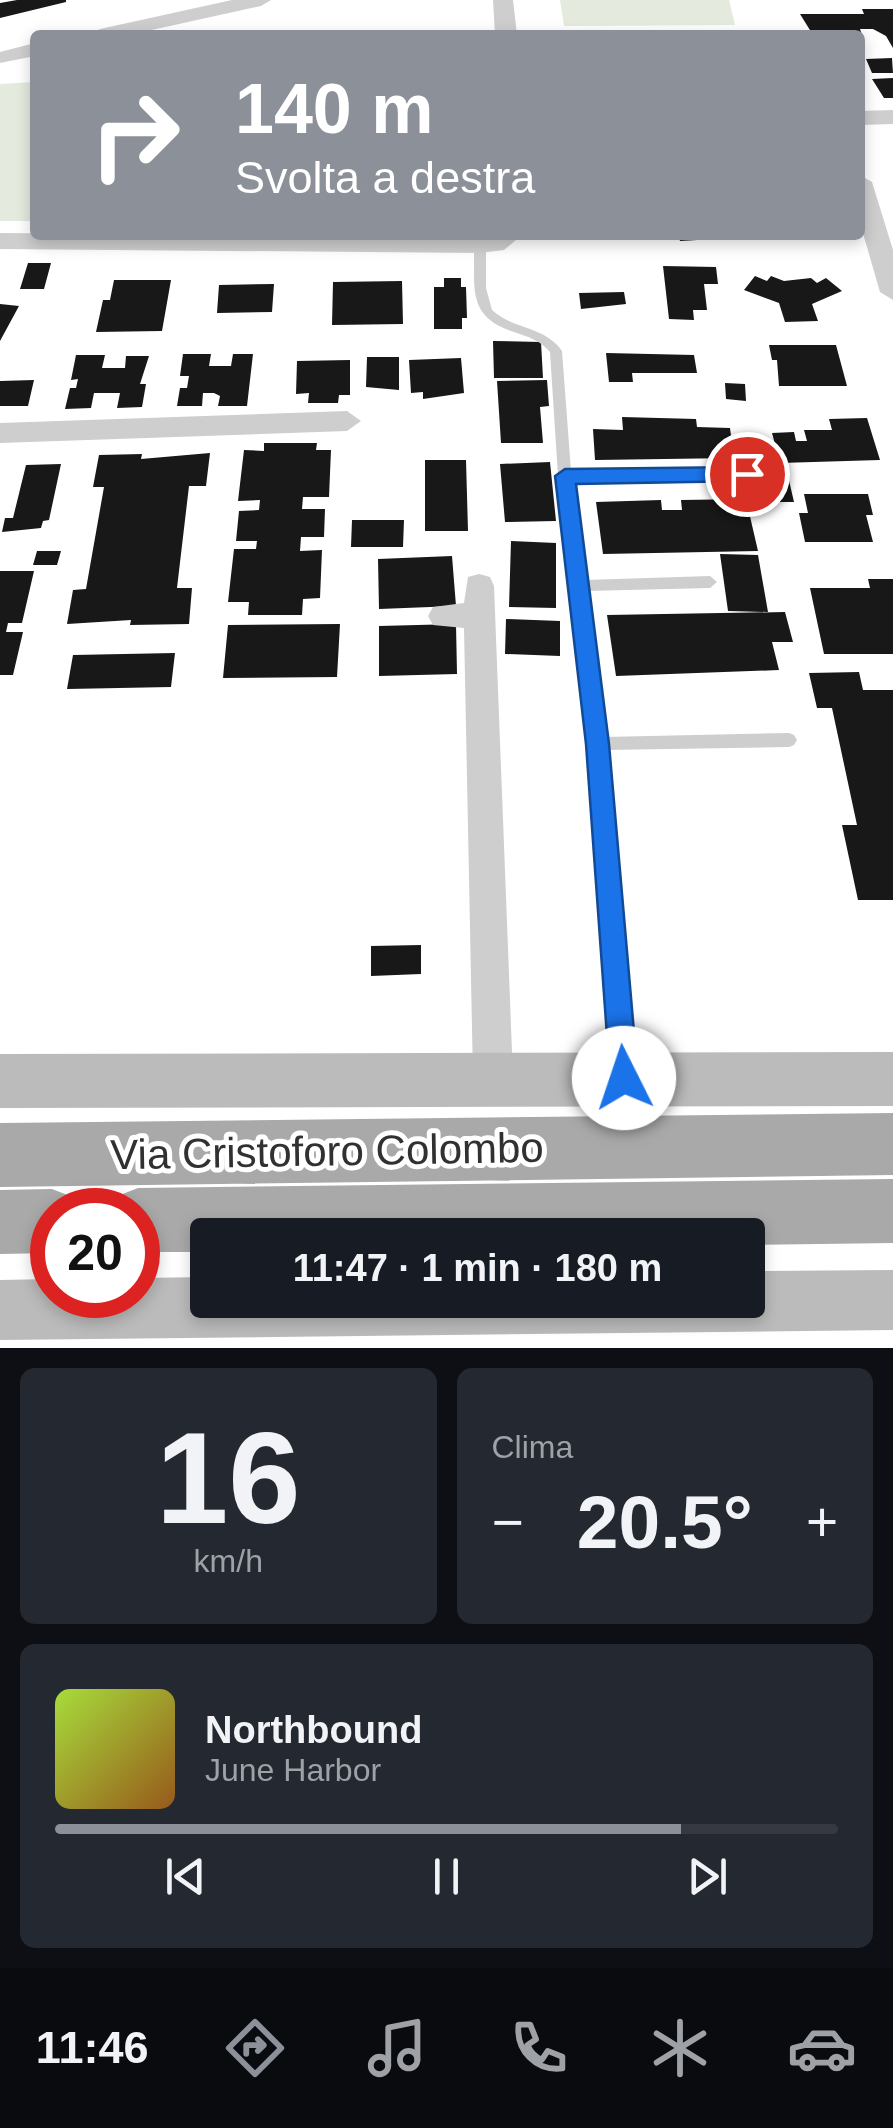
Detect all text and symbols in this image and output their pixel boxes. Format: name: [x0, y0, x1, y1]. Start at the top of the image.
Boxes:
icon: right: [70, 70, 200, 200]
text: 140 m: [235, 70, 433, 148]
text: Svolta a destra: [235, 152, 535, 203]
pin: [705, 432, 790, 517]
icon: arrive: [720, 447, 775, 502]
position arrow: [572, 1026, 676, 1130]
street label: Via Cristoforo Colombo: [110, 1124, 544, 1178]
speed limit sign: 20: [30, 1188, 160, 1318]
text: 11:47 · 1 min · 180 m: [293, 1247, 662, 1289]
text: 16: [156, 1405, 301, 1551]
text: Clima: [492, 1429, 573, 1465]
text: 20.5°: [577, 1480, 753, 1564]
text: −: [492, 1491, 524, 1553]
text: +: [806, 1491, 838, 1553]
text: km/h: [194, 1543, 263, 1579]
text: Northbound: [205, 1709, 422, 1751]
text: June Harbor: [205, 1752, 381, 1788]
icon: previous: [158, 1849, 213, 1904]
icon: pause: [419, 1849, 474, 1904]
icon: next: [680, 1849, 735, 1904]
icon: directions: [220, 2013, 290, 2083]
icon: music: [362, 2013, 432, 2083]
icon: phone: [504, 2013, 574, 2083]
icon: climate: [645, 2013, 715, 2083]
icon: car: [787, 2013, 857, 2083]
text: 11:46: [36, 2022, 148, 2073]

